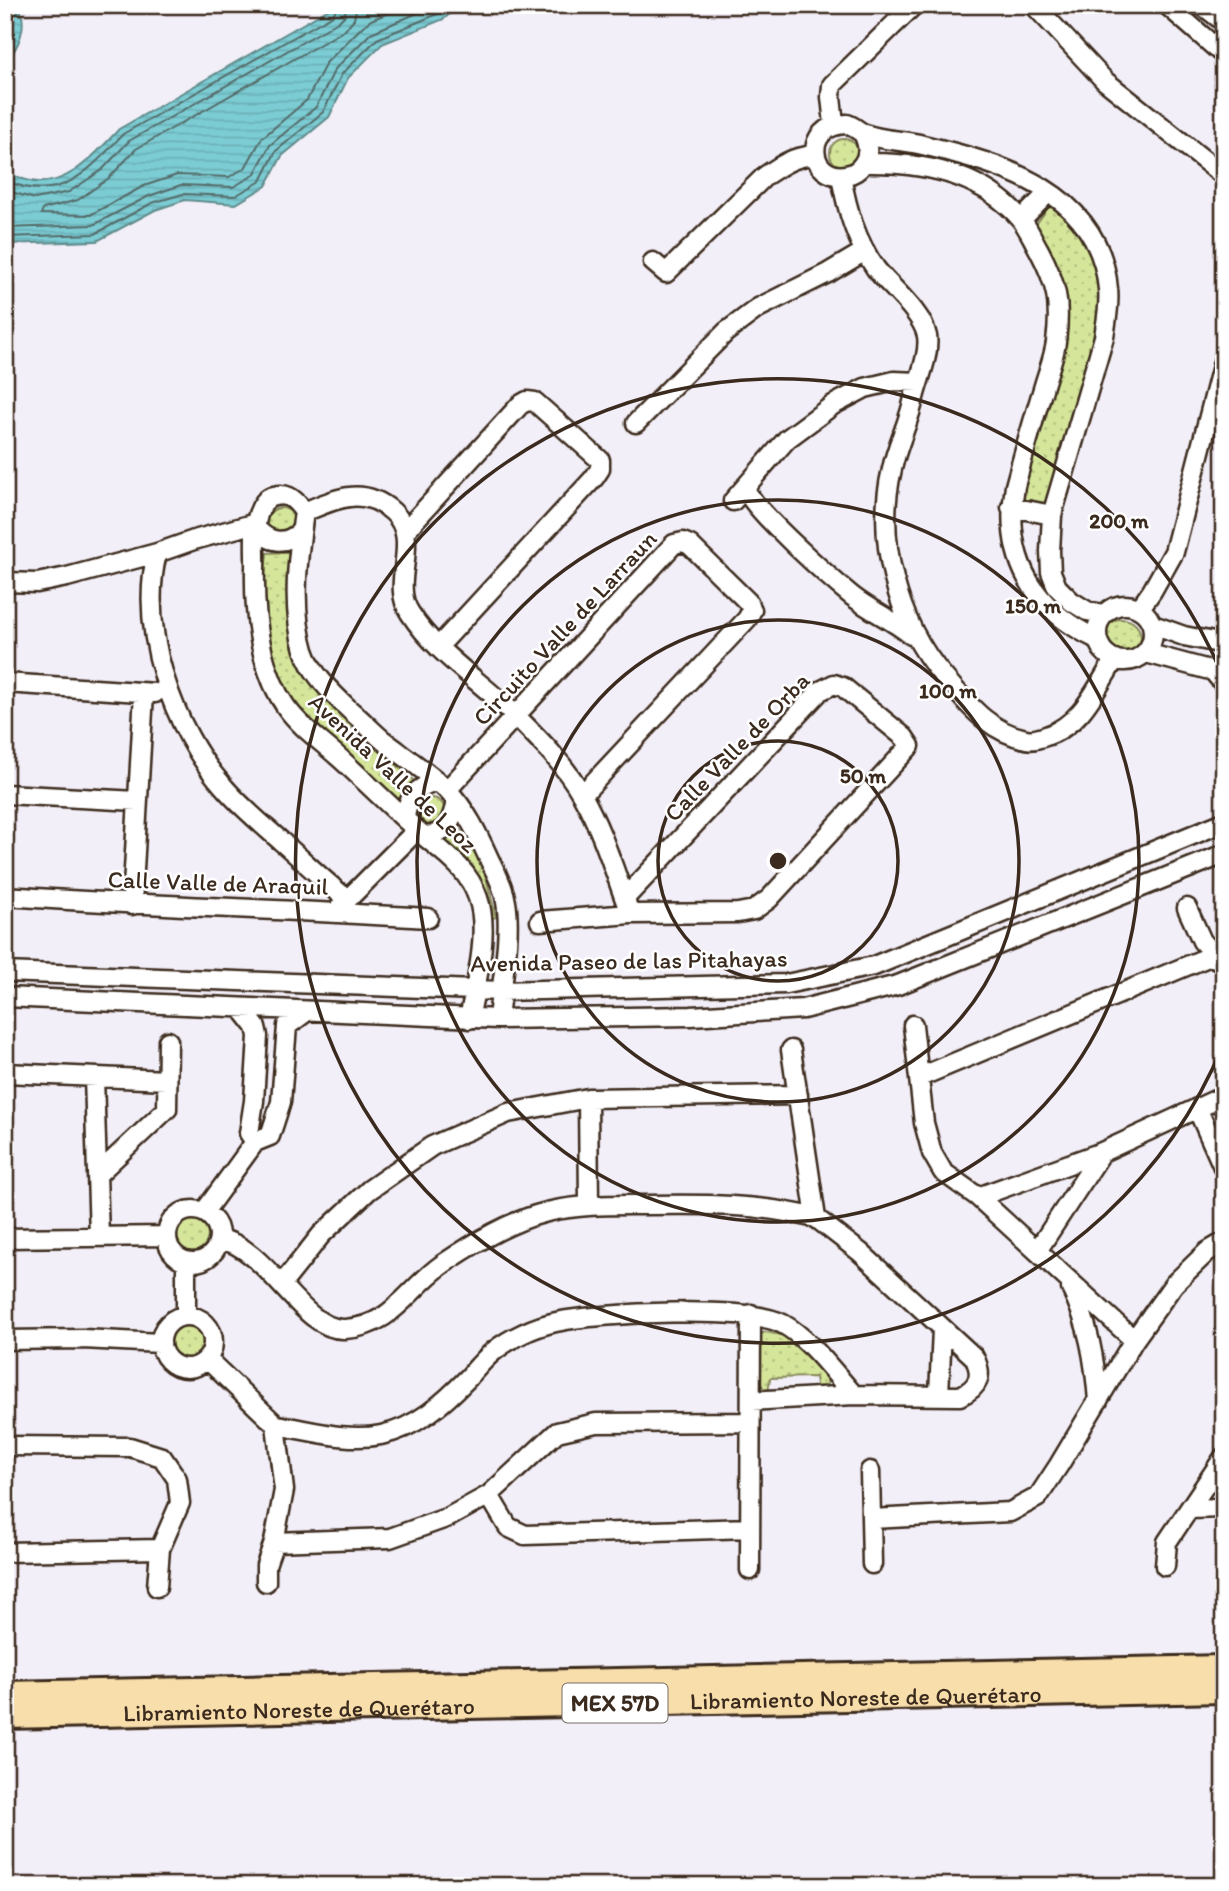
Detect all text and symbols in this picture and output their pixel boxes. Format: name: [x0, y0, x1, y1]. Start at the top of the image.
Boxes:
text: 200 m: [1089, 508, 1149, 533]
street label: Circuito Valle de Larraun: [467, 524, 663, 731]
text: 150 m: [1005, 593, 1061, 618]
street label: Calle Valle de Orba: [658, 665, 816, 828]
text: 100 m: [919, 678, 977, 703]
street label: Avenida Valle de Leoz: [303, 687, 484, 858]
text: 50 m: [840, 763, 887, 788]
centre of rings: [766, 849, 790, 873]
street label: Calle Valle de Araquil: [107, 864, 329, 901]
street label: Avenida Paseo de las Pitahayas: [470, 943, 788, 978]
street label: Libramiento Noreste de Querétaro: [690, 1679, 1042, 1715]
road number: MEX 57D: [562, 1684, 668, 1722]
street label: Libramiento Noreste de Querétaro: [123, 1691, 475, 1727]

